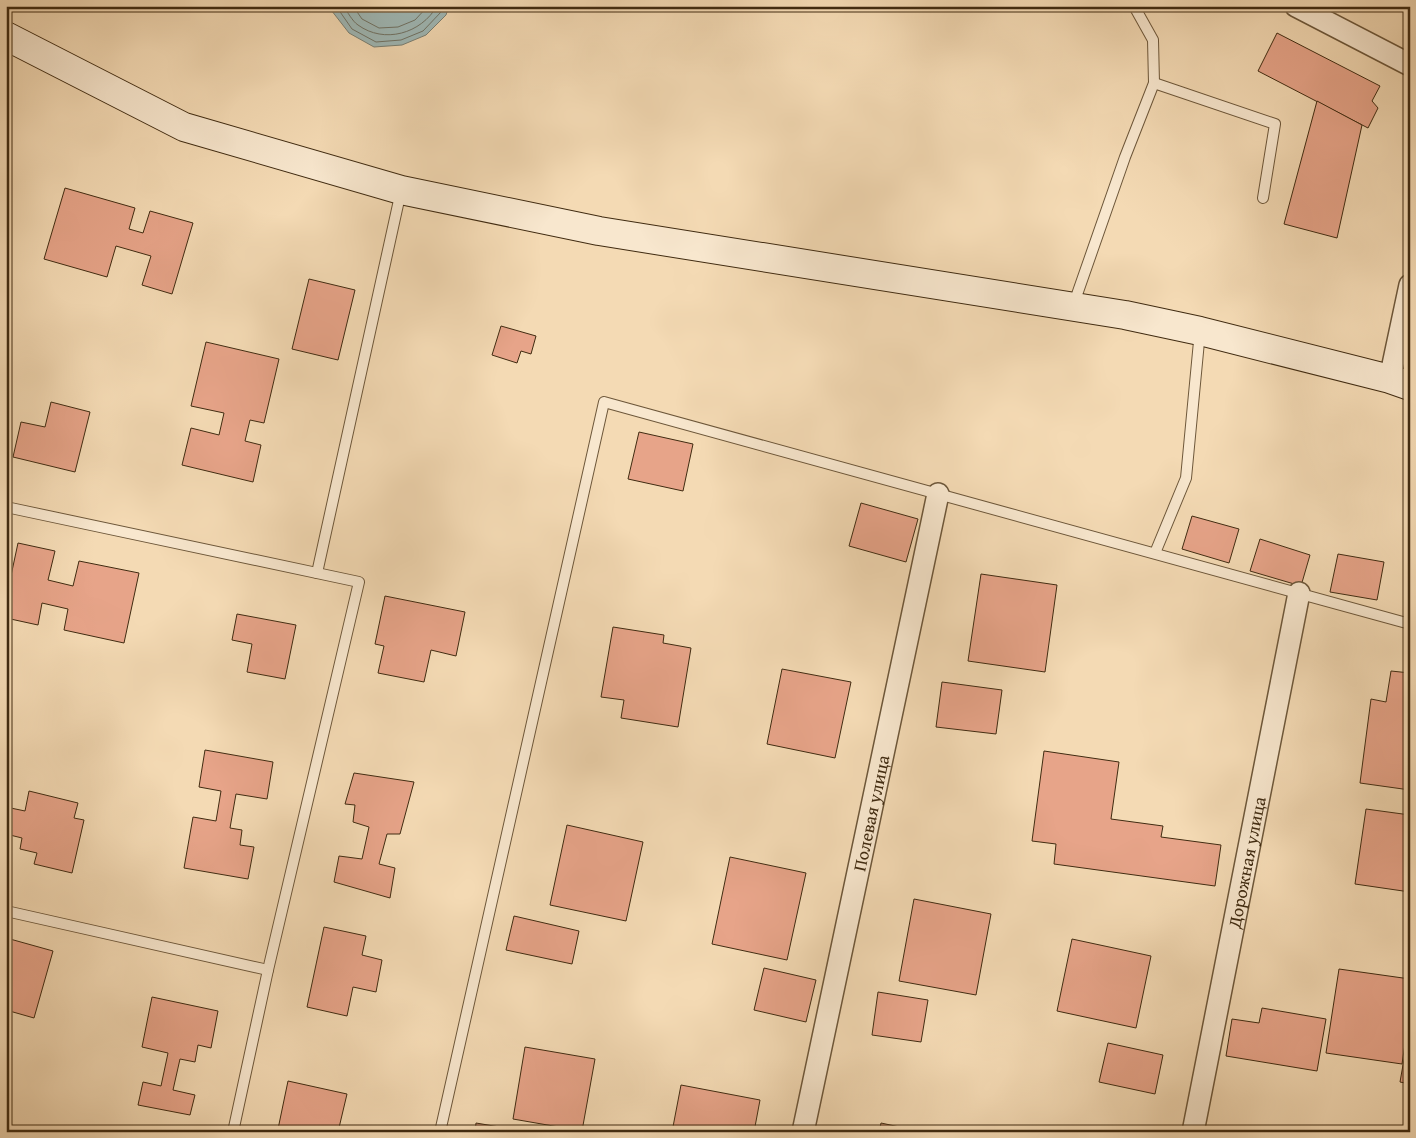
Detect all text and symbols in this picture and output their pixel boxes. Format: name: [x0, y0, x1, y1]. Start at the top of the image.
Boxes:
street label: Полевая улица: [845, 752, 896, 874]
street label: Дорожная улица: [1220, 794, 1272, 931]

